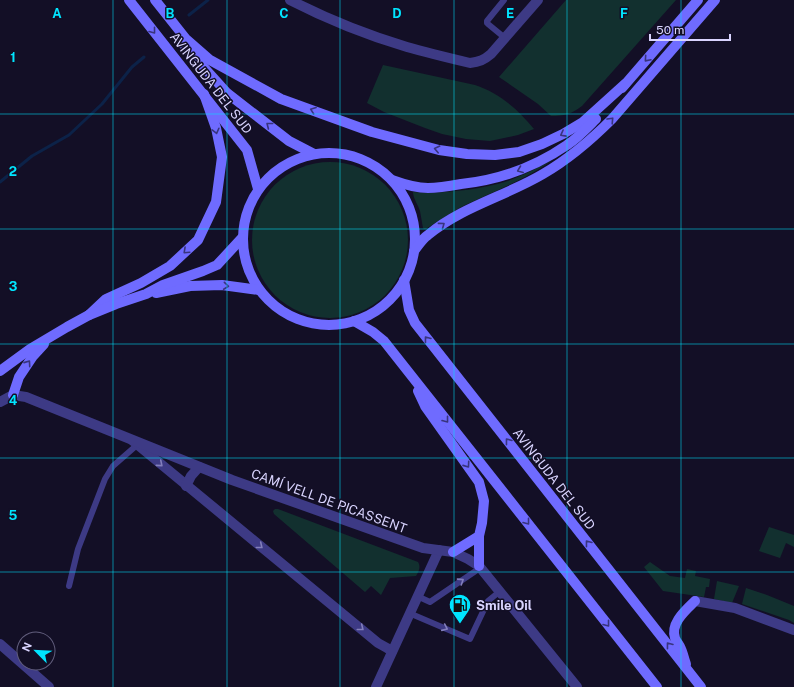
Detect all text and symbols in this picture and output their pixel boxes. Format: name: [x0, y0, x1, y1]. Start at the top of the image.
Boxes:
text: A: [52, 6, 62, 21]
text: B: [166, 6, 175, 21]
text: C: [279, 6, 289, 21]
text: D: [392, 6, 402, 21]
text: E: [506, 6, 514, 21]
text: F: [620, 6, 628, 21]
scale bar: [650, 16, 730, 42]
text: 50 m: [656, 23, 684, 37]
one-way arrow: [149, 26, 156, 33]
street label: AVINGUDA DEL SUD: [167, 29, 255, 137]
text: 1: [10, 50, 16, 65]
one-way arrow: [645, 54, 652, 61]
one-way arrow: [309, 107, 316, 115]
one-way arrow: [606, 117, 613, 125]
one-way arrow: [266, 123, 273, 130]
one-way arrow: [212, 128, 220, 134]
one-way arrow: [560, 130, 567, 137]
one-way arrow: [434, 145, 441, 154]
text: 2: [9, 164, 17, 179]
one-way arrow: [516, 166, 523, 174]
one-way arrow: [438, 222, 445, 230]
one-way arrow: [183, 246, 191, 253]
text: 3: [9, 279, 18, 294]
one-way arrow: [223, 281, 229, 290]
one-way arrow: [425, 336, 432, 343]
one-way arrow: [23, 361, 30, 368]
text: 4: [9, 393, 18, 408]
one-way arrow: [441, 416, 448, 423]
street label: AVINGUDA DEL SUD: [510, 425, 598, 533]
one-way arrow: [505, 439, 512, 446]
one-way arrow: [155, 459, 162, 466]
one-way arrow: [462, 461, 469, 468]
street label: CAMÍ VELL DE PICASSENT: [249, 465, 409, 536]
text: 5: [9, 508, 18, 523]
one-way arrow: [522, 518, 529, 525]
one-way arrow: [586, 541, 593, 548]
one-way arrow: [255, 542, 263, 549]
one-way arrow: [457, 578, 464, 586]
fuel station icon: Smile Oil: [447, 592, 473, 625]
place label: Smile Oil: [476, 598, 532, 613]
one-way arrow: [603, 620, 610, 627]
one-way arrow: [356, 624, 363, 631]
one-way arrow: [442, 624, 449, 632]
north arrow: [16, 631, 56, 671]
text: N: [20, 641, 34, 653]
one-way arrow: [666, 643, 673, 650]

